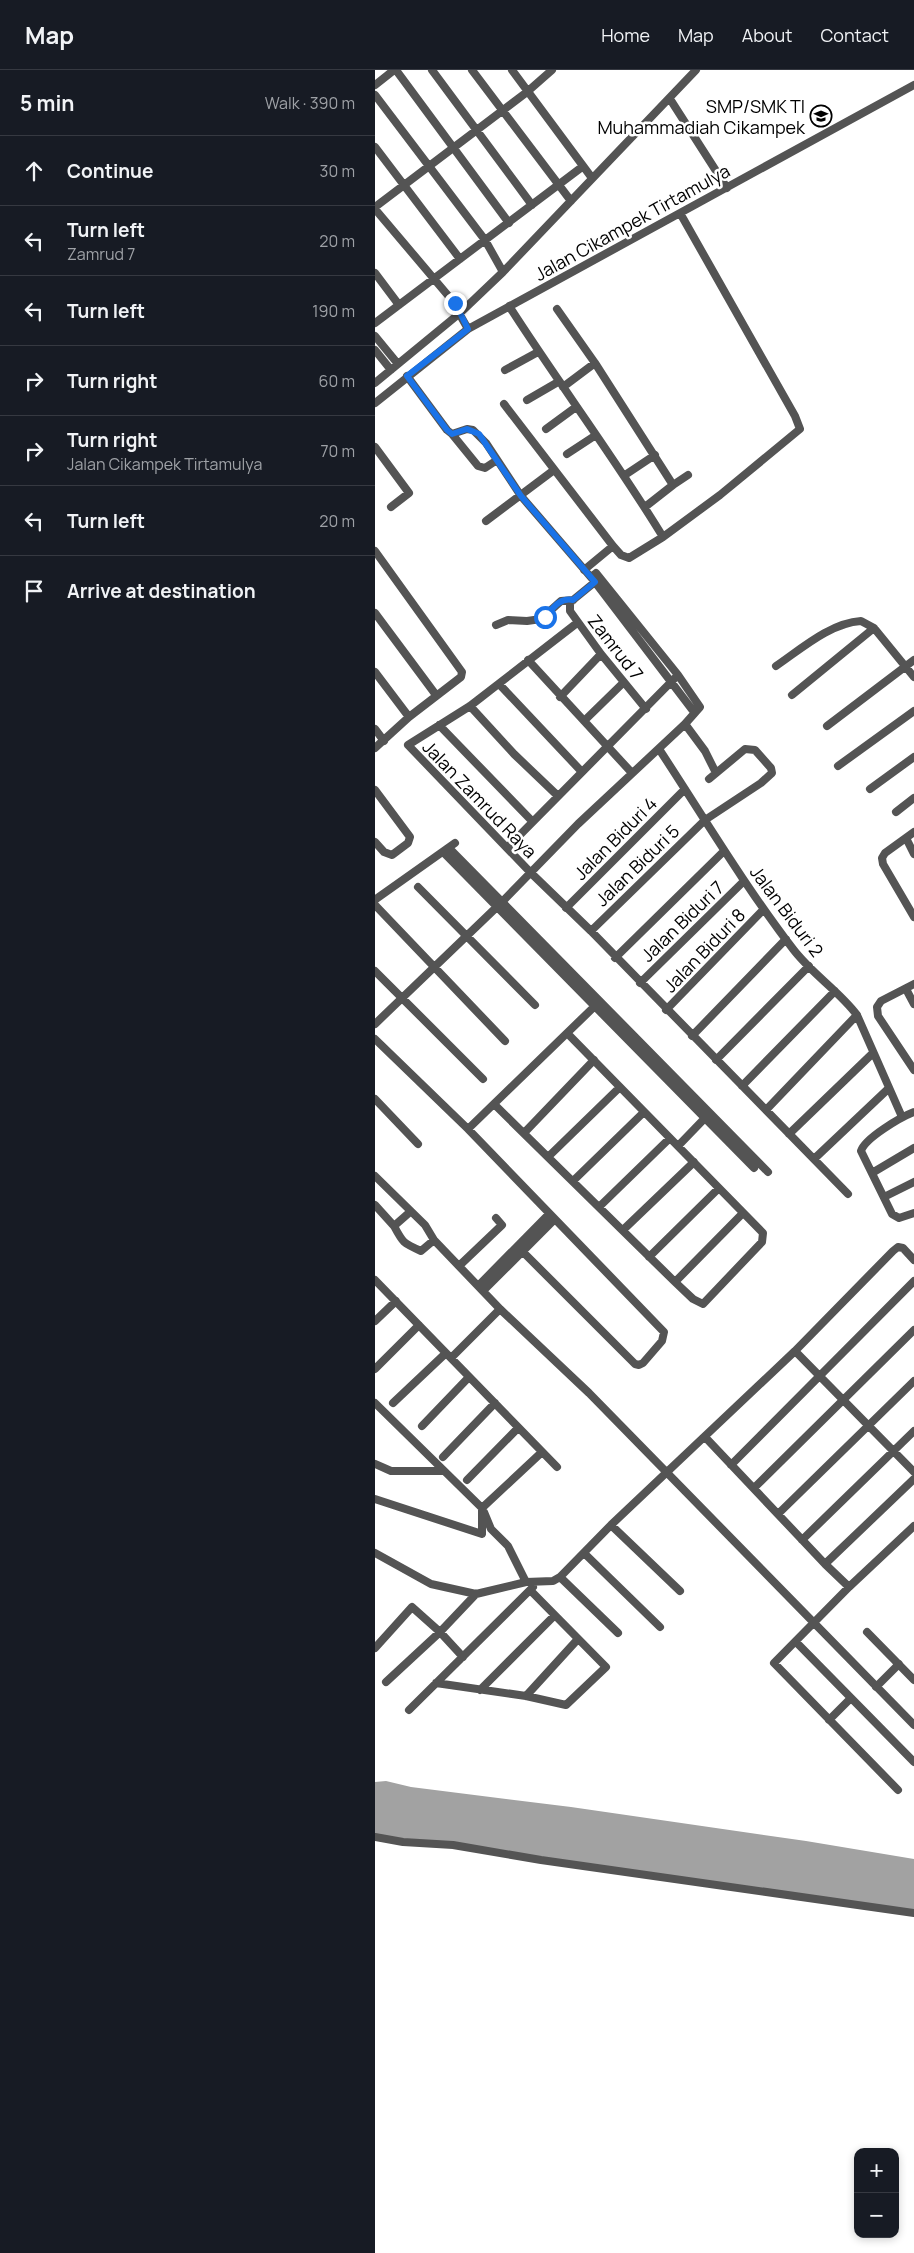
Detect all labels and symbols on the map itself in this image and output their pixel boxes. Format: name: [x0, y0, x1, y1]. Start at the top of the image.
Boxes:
place label: SMP/SMK TI Muhammadiah Cikampek: [597, 94, 806, 139]
school or university icon: SMP/SMK TI Muhammadiah Cikampek: [809, 104, 833, 128]
street label: Jalan Cikampek Tirtamulya: [530, 158, 734, 286]
route end: [444, 292, 467, 315]
route start: [534, 606, 557, 629]
street label: Zamrud 7: [583, 609, 649, 685]
street label: Jalan Zamrud Raya: [418, 735, 542, 863]
street label: Jalan Biduri 4: [568, 791, 662, 885]
street label: Jalan Biduri 5: [590, 819, 684, 911]
street label: Jalan Biduri 2: [745, 861, 829, 961]
street label: Jalan Biduri 7: [635, 875, 729, 967]
street label: Jalan Biduri 8: [658, 903, 750, 997]

